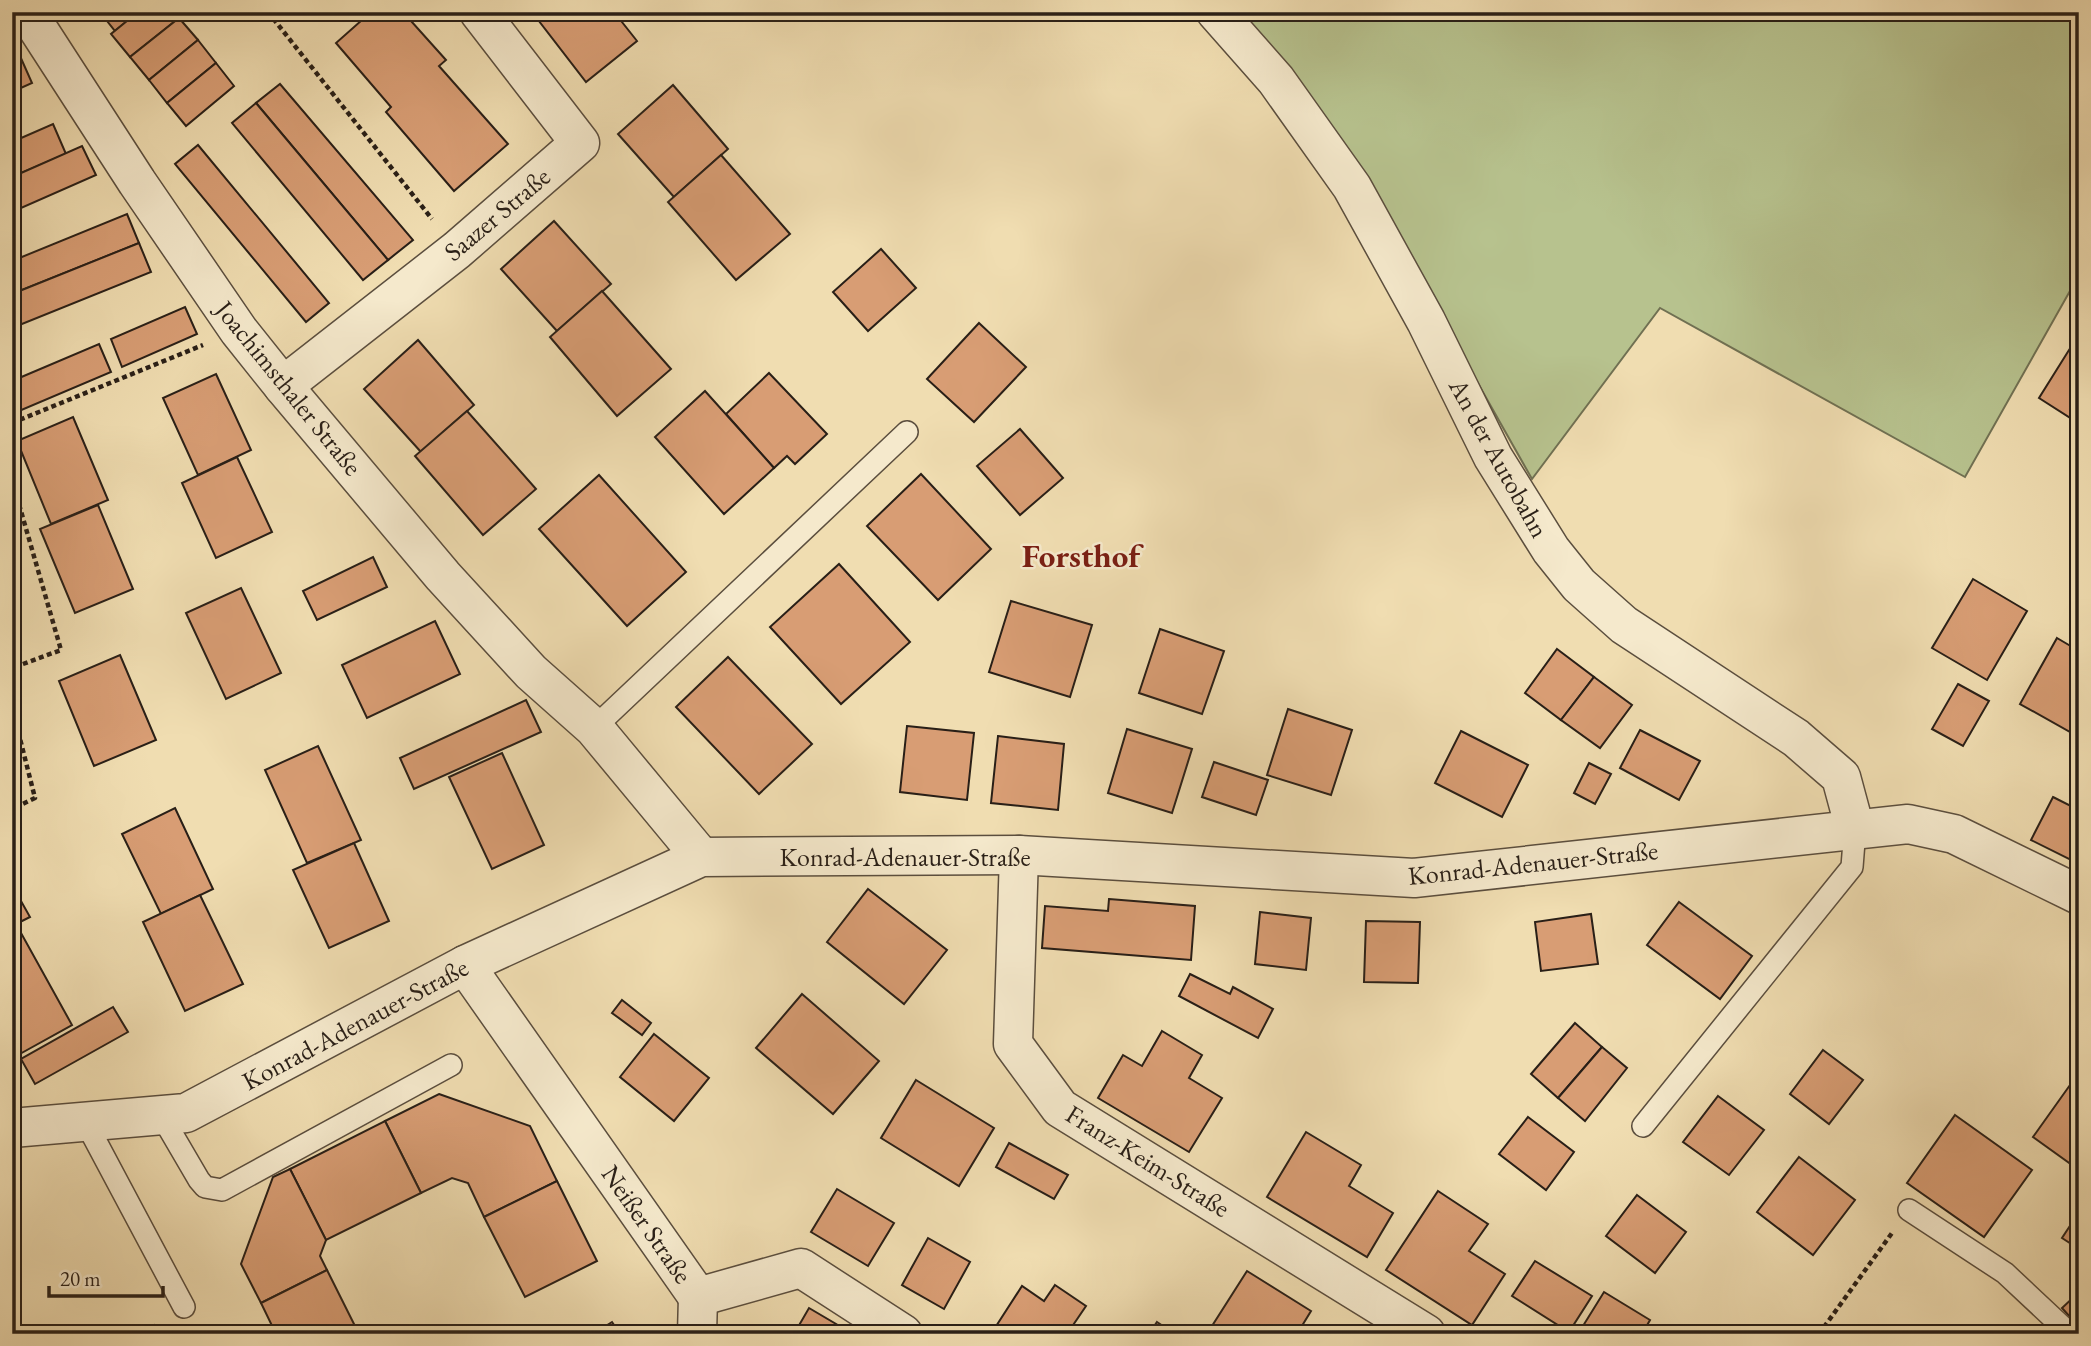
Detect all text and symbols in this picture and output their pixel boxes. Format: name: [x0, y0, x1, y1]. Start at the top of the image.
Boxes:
street label: Saazer Straße: [437, 160, 557, 268]
street label: Joachimsthaler Straße: [207, 292, 370, 482]
street label: An der Autobahn: [1441, 371, 1557, 544]
district label: Forsthof: [1022, 534, 1144, 577]
street label: Konrad-Adenauer-Straße: [1406, 833, 1660, 893]
street label: Konrad-Adenauer-Straße: [779, 840, 1031, 874]
street label: Konrad-Adenauer-Straße: [236, 950, 474, 1098]
street label: Franz-Keim-Straße: [1060, 1097, 1236, 1225]
street label: Neißer Straße: [594, 1158, 700, 1290]
scale bar: [49, 1255, 163, 1299]
text: 20 m: [60, 1265, 101, 1292]

